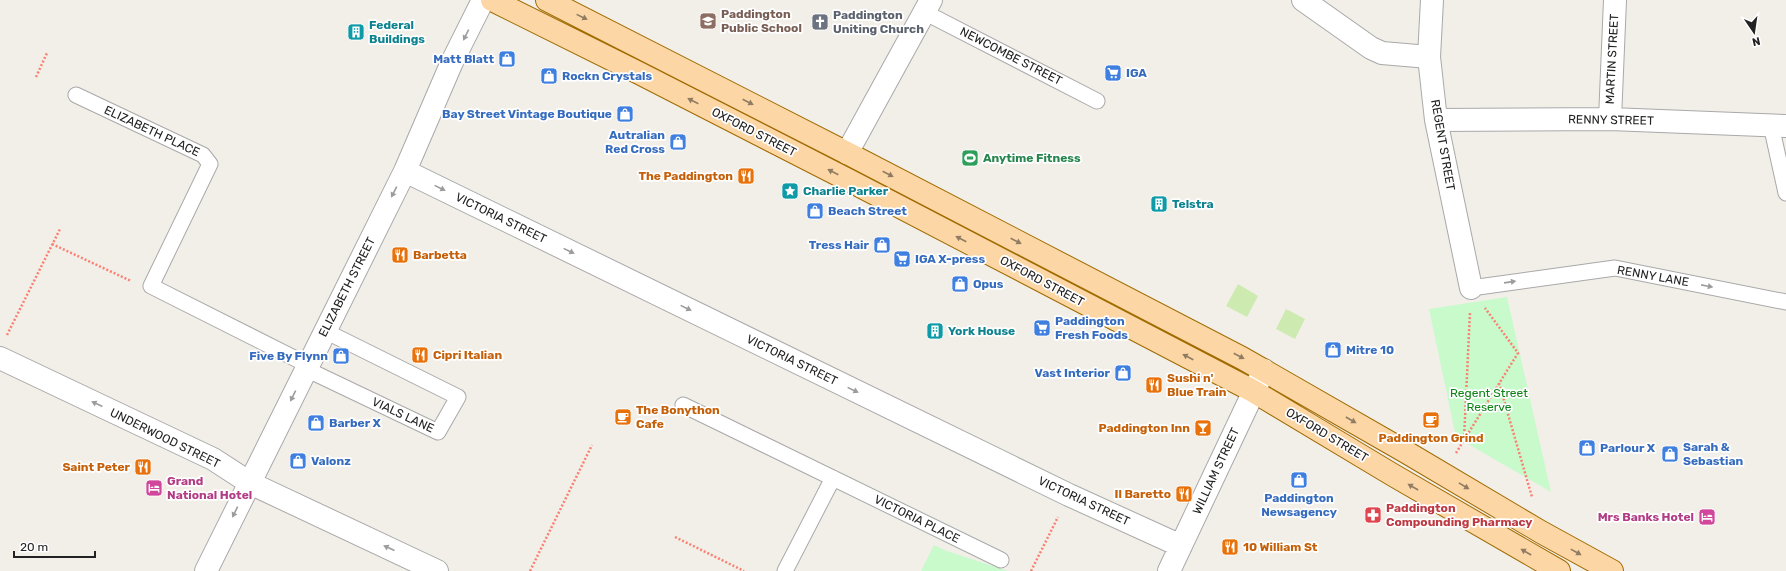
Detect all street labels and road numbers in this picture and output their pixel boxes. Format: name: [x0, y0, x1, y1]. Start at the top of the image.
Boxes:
street label: MARTIN STREET: [1603, 13, 1621, 105]
street label: NEWCOMBE STREET: [958, 24, 1064, 88]
street label: REGENT STREET: [1428, 98, 1458, 192]
street label: ELIZABETH PLACE: [102, 103, 202, 159]
street label: OXFORD STREET: [709, 105, 799, 159]
street label: RENNY STREET: [1568, 112, 1654, 128]
street label: VICTORIA STREET: [453, 190, 549, 246]
street label: ELIZABETH STREET: [316, 235, 378, 339]
street label: OXFORD STREET: [998, 253, 1086, 309]
street label: RENNY LANE: [1616, 263, 1690, 289]
street label: VICTORIA STREET: [744, 332, 840, 388]
street label: VIALS LANE: [370, 395, 436, 435]
street label: UNDERWOOD STREET: [108, 405, 222, 471]
street label: OXFORD STREET: [1283, 405, 1371, 465]
street label: WILLIAM STREET: [1190, 425, 1242, 516]
street label: VICTORIA STREET: [1036, 474, 1132, 528]
street label: VICTORIA PLACE: [872, 492, 962, 546]

